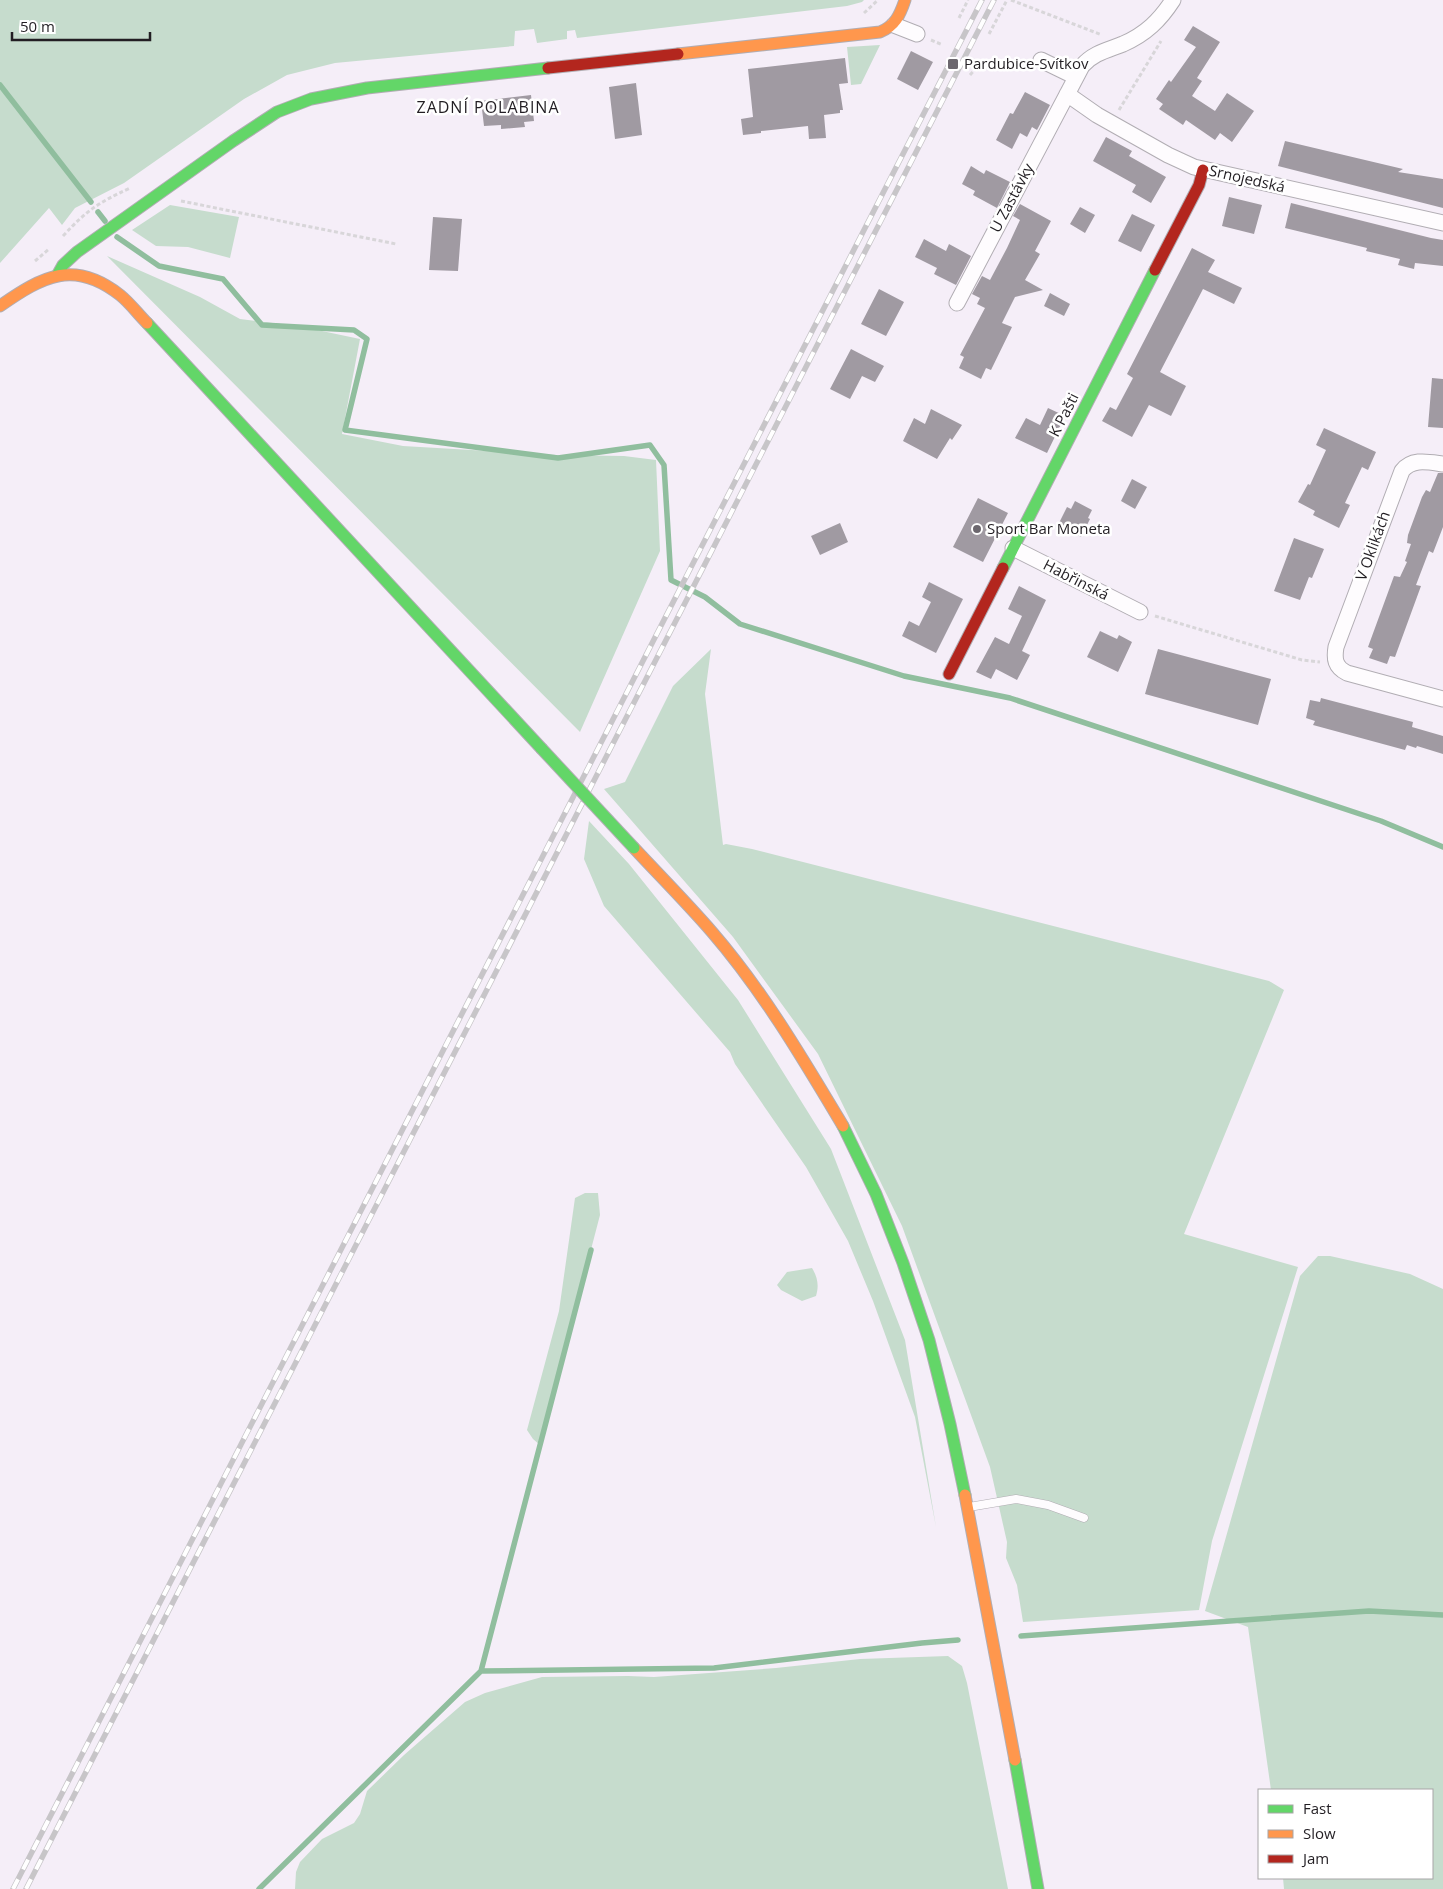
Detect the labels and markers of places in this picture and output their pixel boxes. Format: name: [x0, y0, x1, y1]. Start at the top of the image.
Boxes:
place label: Pardubice-Svítkov: [964, 53, 1089, 73]
marker: Pardubice-Svítkov: [946, 57, 960, 71]
place label: Sport Bar Moneta: [987, 518, 1111, 538]
marker: Sport Bar Moneta: [971, 523, 983, 535]

